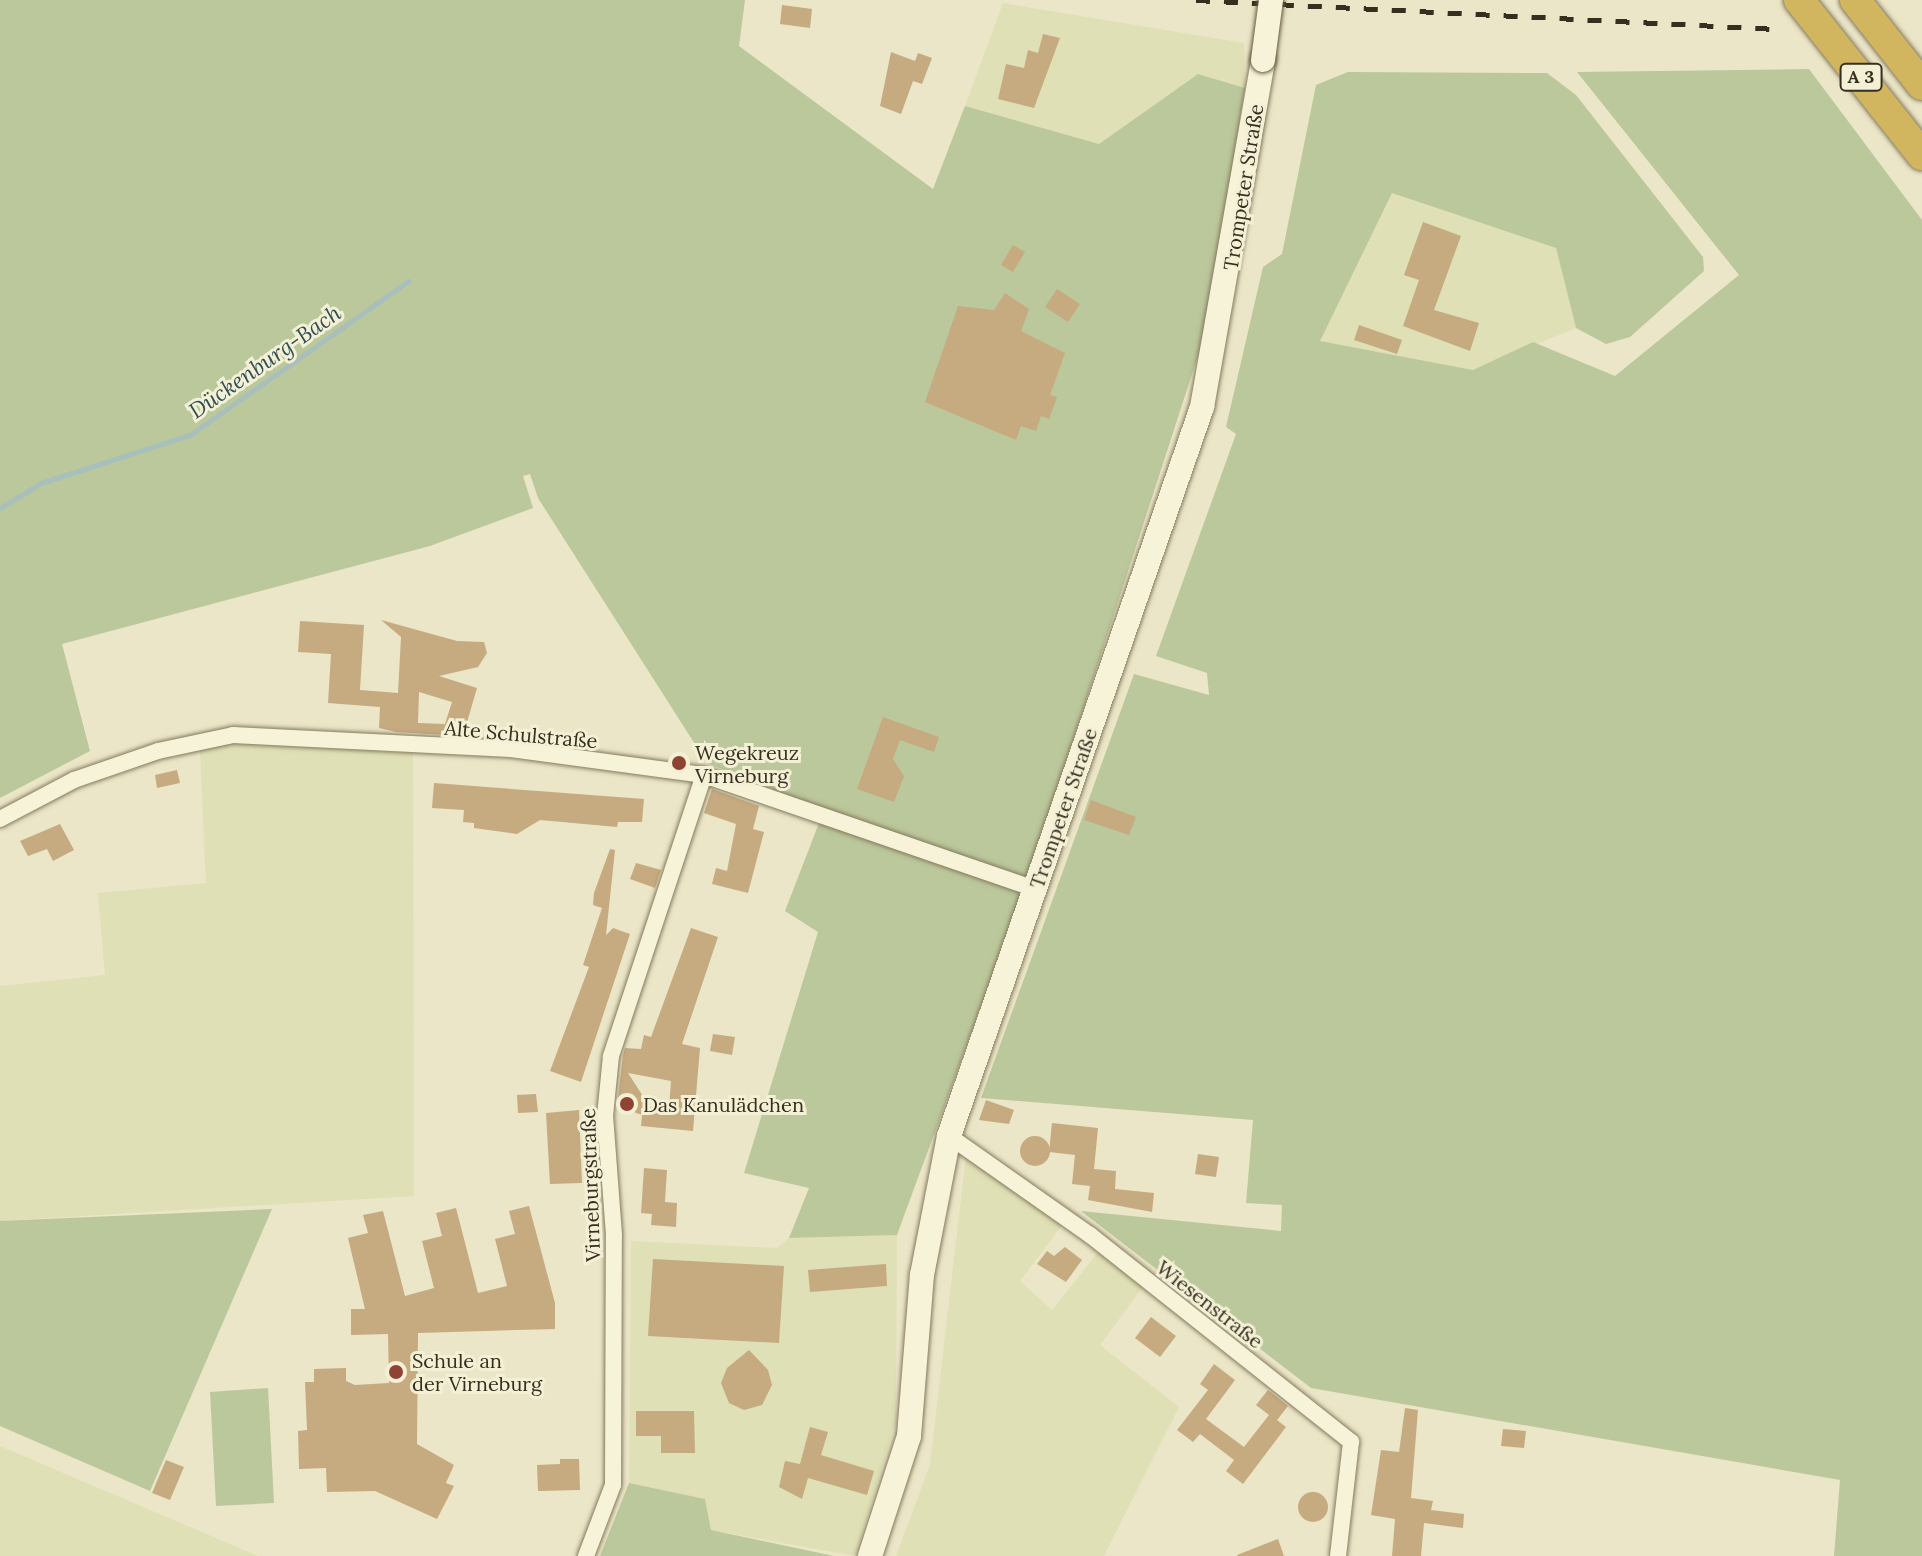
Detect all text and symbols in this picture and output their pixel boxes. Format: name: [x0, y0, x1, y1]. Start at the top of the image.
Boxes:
road number: A 3: [1839, 63, 1883, 91]
street label: Trompeter Straße: [1218, 102, 1268, 272]
water label: Dückenburg-Bach: [184, 300, 346, 424]
street label: Alte Schulstraße: [444, 715, 598, 753]
street label: Trompeter Straße: [1024, 725, 1102, 891]
place label: Wegekreuz Virneburg: [695, 740, 799, 787]
marker: Wegekreuz Virneburg: [670, 754, 688, 772]
place label: Das Kanulädchen: [643, 1092, 804, 1116]
marker: Das Kanulädchen: [618, 1095, 636, 1113]
street label: Virneburgstraße: [575, 1108, 605, 1262]
street label: Wiesenstraße: [1152, 1255, 1268, 1353]
place label: Schule an der Virneburg: [412, 1348, 542, 1395]
marker: Schule an der Virneburg: [387, 1363, 405, 1381]

